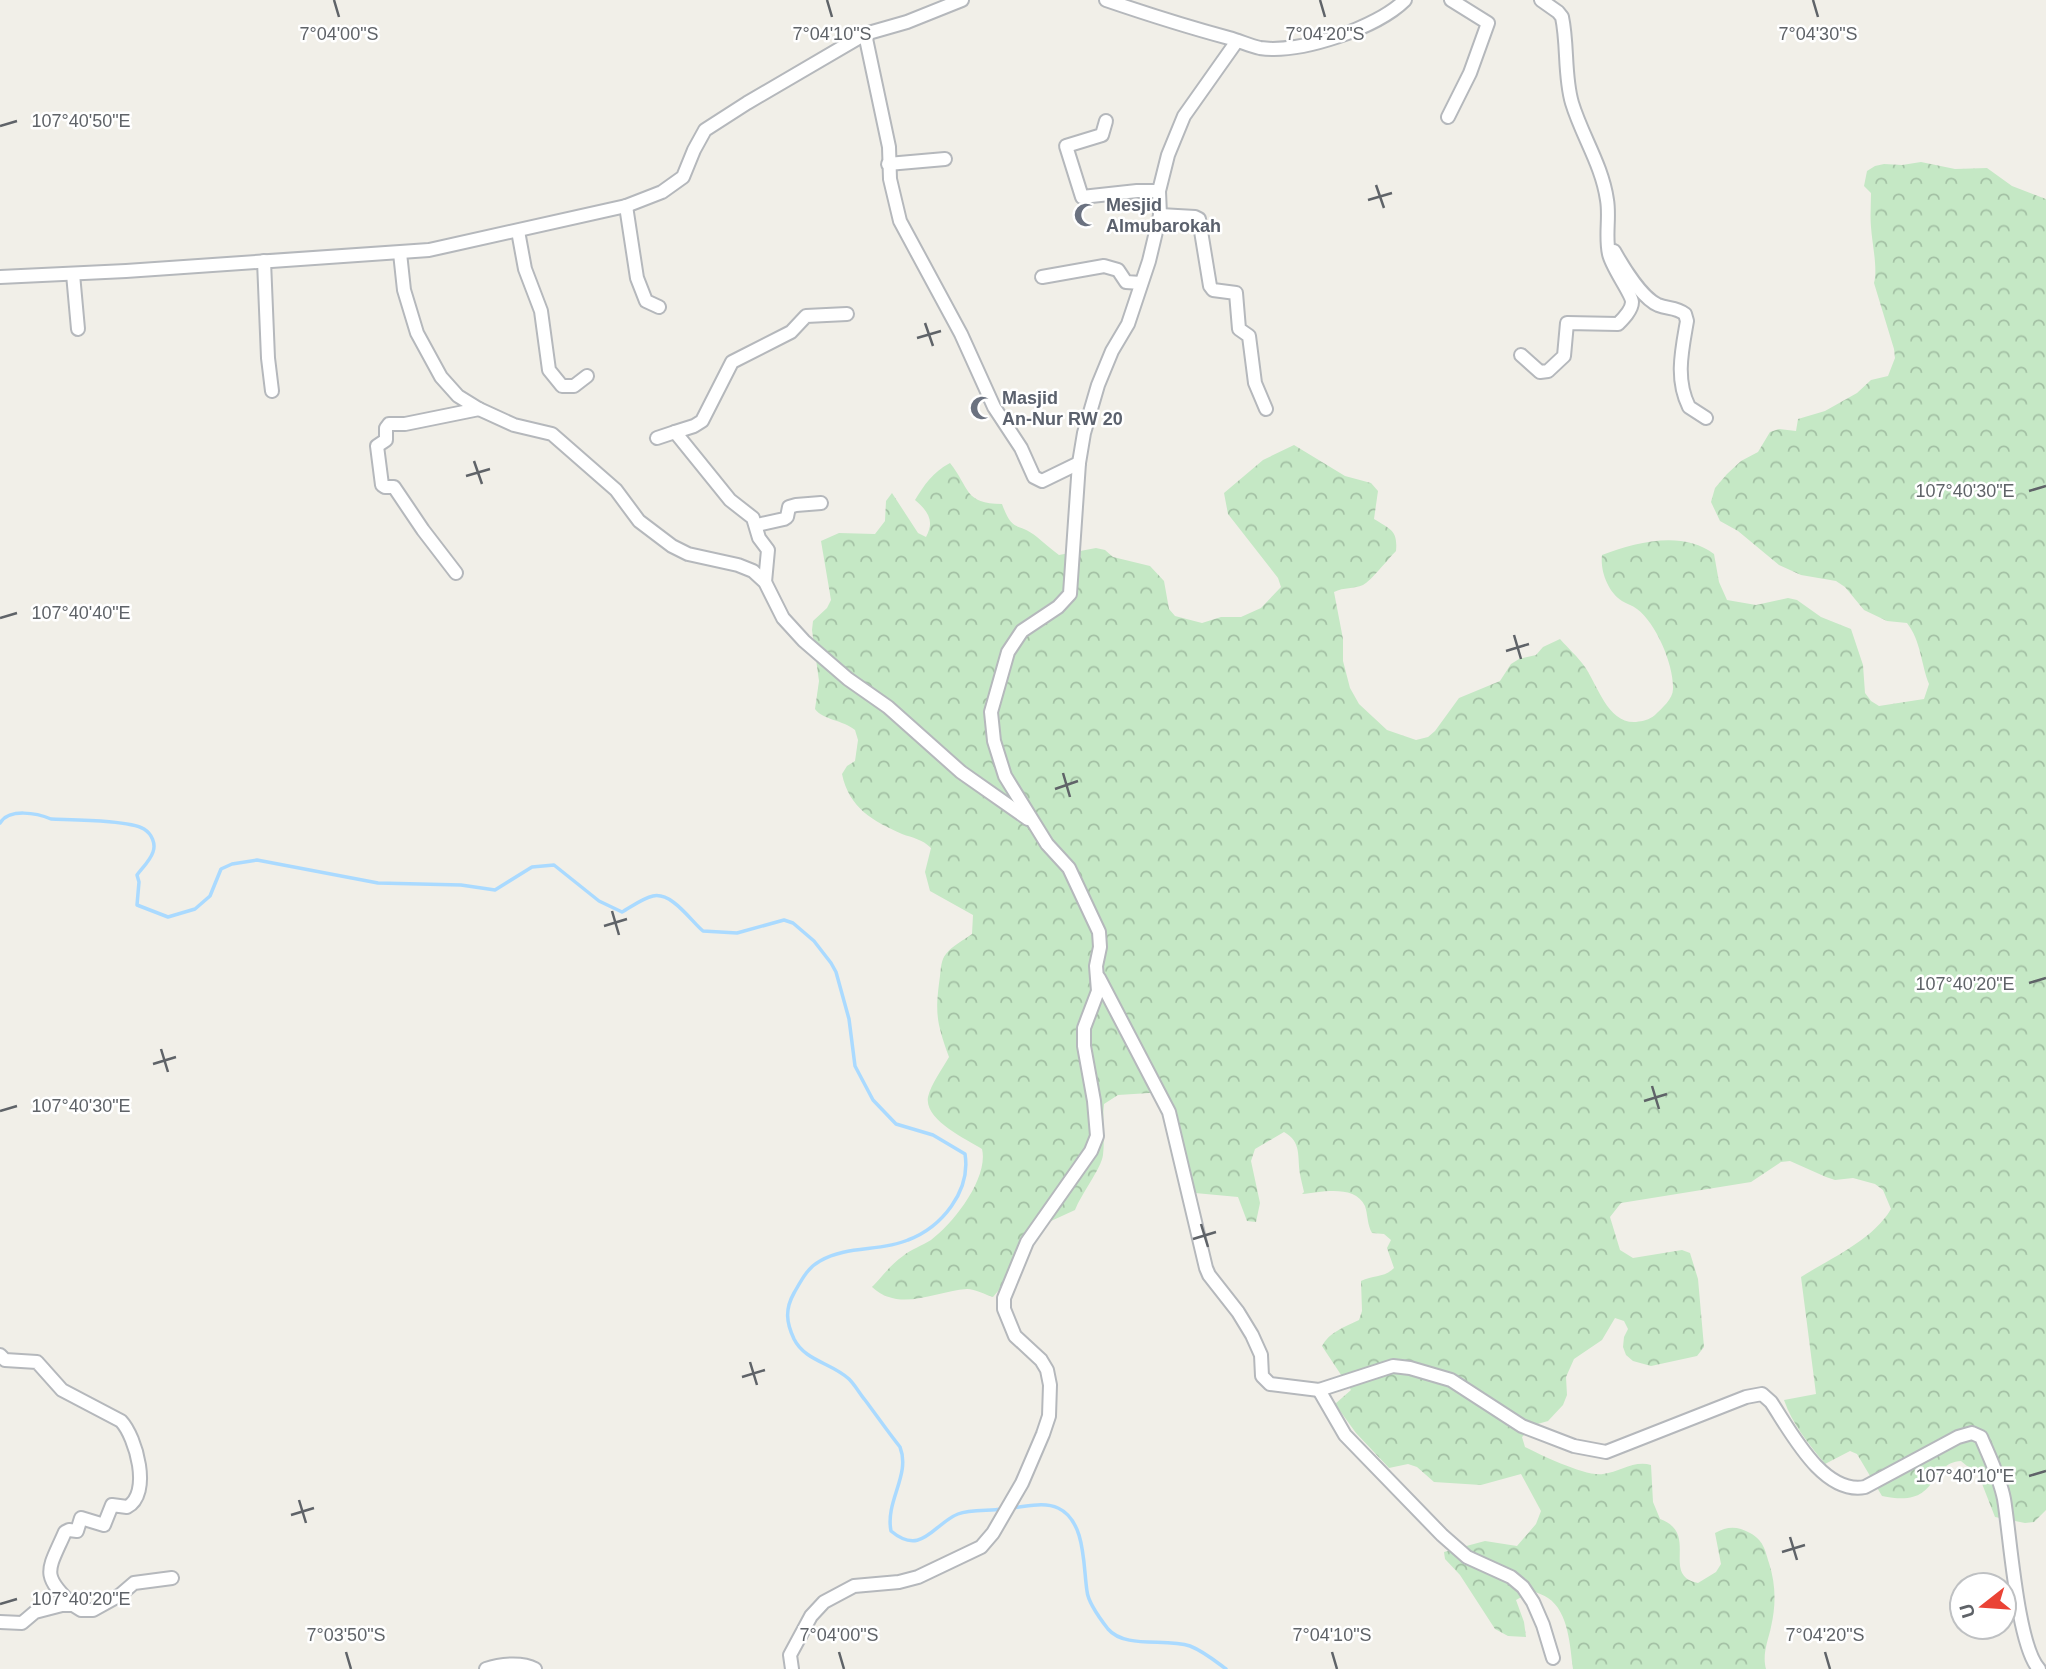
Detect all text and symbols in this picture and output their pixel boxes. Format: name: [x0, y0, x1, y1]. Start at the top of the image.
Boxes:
text: 7°04'00"S: [299, 24, 379, 44]
text: 7°04'10"S: [792, 24, 872, 44]
text: 7°04'20"S: [1285, 24, 1365, 44]
text: 7°04'30"S: [1778, 24, 1858, 44]
text: 107°40'50"E: [31, 111, 131, 131]
place label: Mesjid Almubarokah: [1106, 195, 1221, 236]
mosque icon: Mesjid Almubarokah: [1072, 201, 1100, 229]
place label: Masjid An-Nur RW 20: [1002, 388, 1123, 429]
mosque icon: Masjid An-Nur RW 20: [968, 394, 996, 422]
text: 107°40'30"E: [1915, 481, 2015, 501]
text: 107°40'40"E: [31, 603, 131, 623]
text: 107°40'20"E: [1915, 974, 2015, 994]
text: 107°40'30"E: [31, 1096, 131, 1116]
text: 107°40'10"E: [1915, 1466, 2015, 1486]
north arrow: [1948, 1571, 2018, 1641]
text: 107°40'20"E: [31, 1589, 131, 1609]
text: U: [1955, 1601, 1979, 1620]
text: 7°03'50"S: [306, 1625, 386, 1645]
text: 7°04'00"S: [799, 1625, 879, 1645]
text: 7°04'10"S: [1292, 1625, 1372, 1645]
text: 7°04'20"S: [1785, 1625, 1865, 1645]

